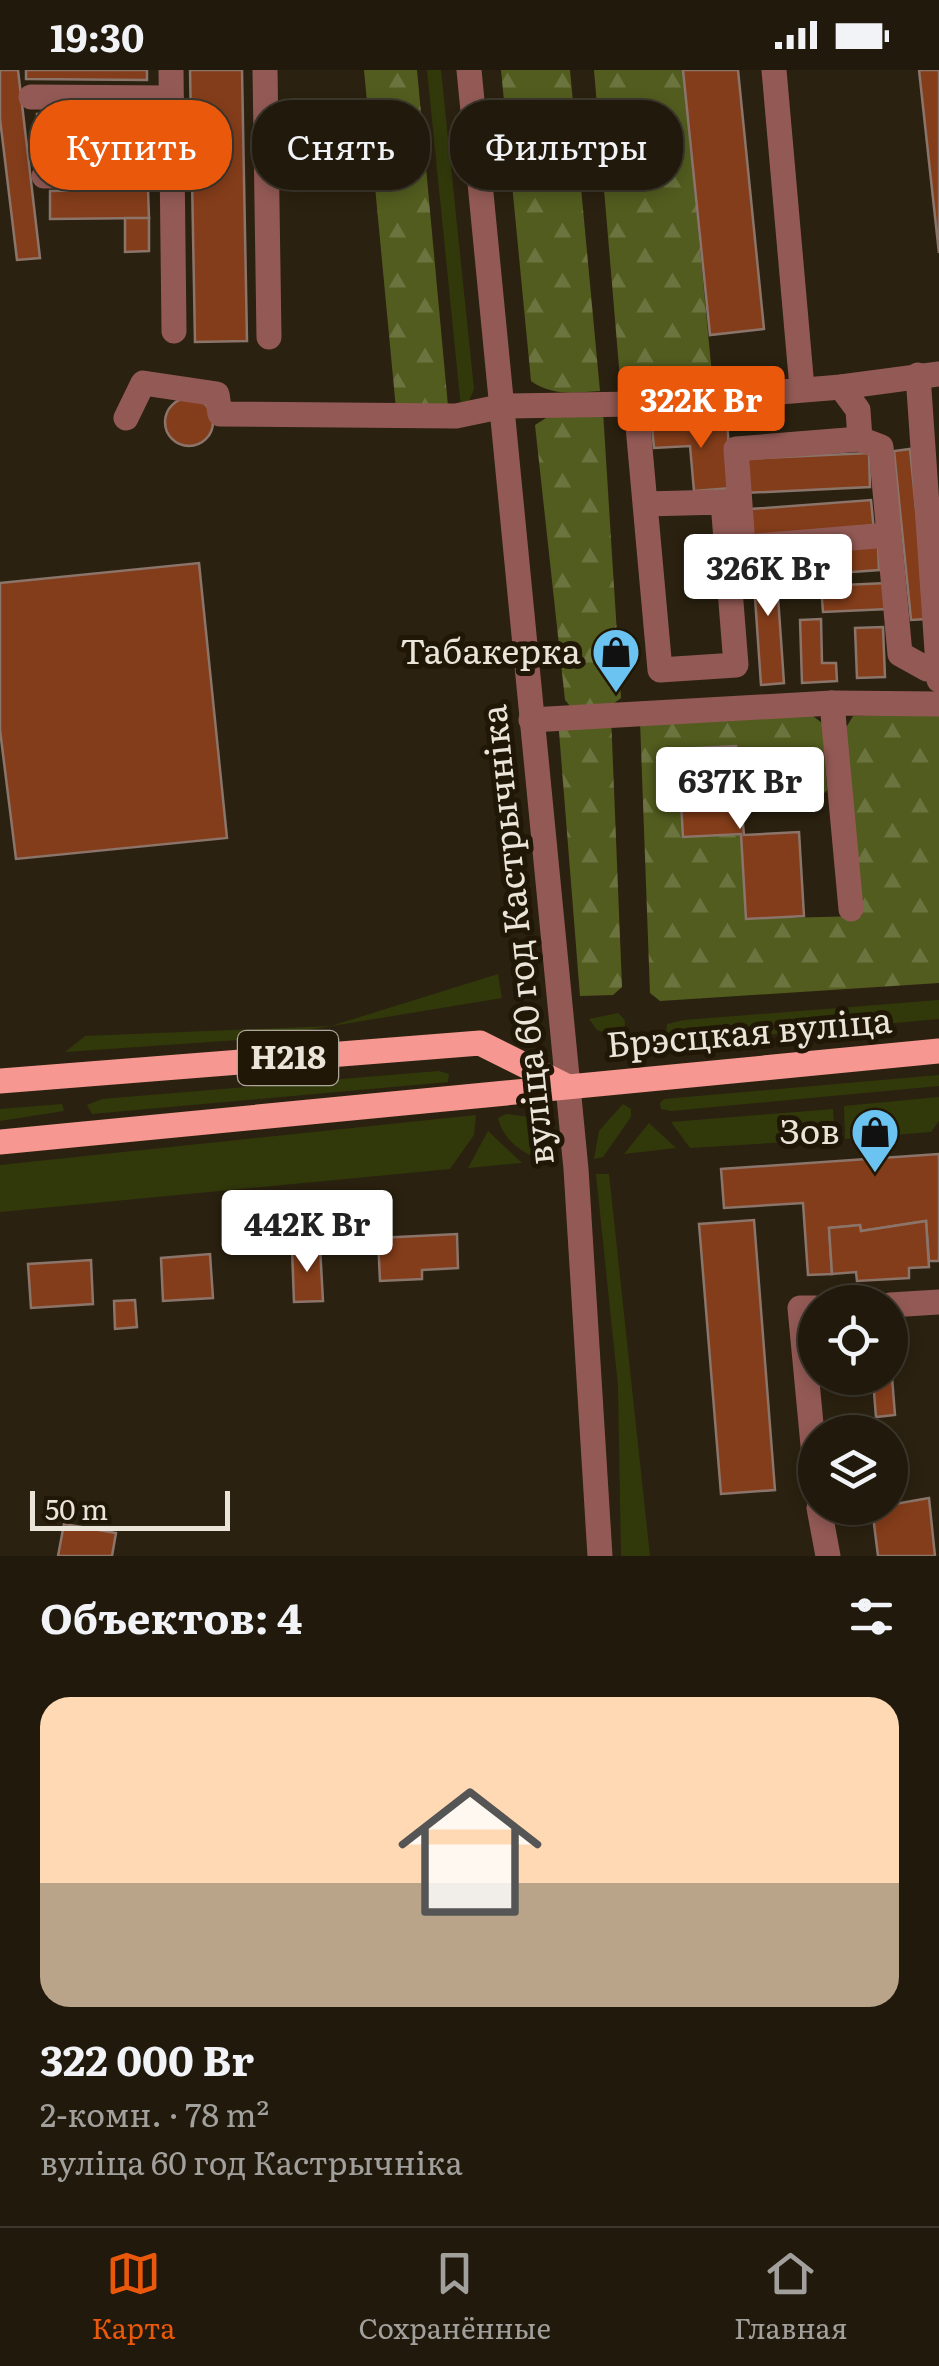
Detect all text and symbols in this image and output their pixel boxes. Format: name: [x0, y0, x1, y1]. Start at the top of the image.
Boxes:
text: 19:30: [50, 7, 144, 64]
chip: Купить: [30, 100, 232, 190]
chip: Снять: [252, 100, 430, 190]
chip: Фильтры: [450, 100, 683, 190]
pin: 322K Br: [609, 366, 793, 451]
text: 322K Br: [640, 374, 762, 422]
pin: 326K Br: [676, 534, 860, 619]
text: 326K Br: [706, 542, 830, 590]
place label: Табакерка: [400, 623, 581, 675]
shop icon: Табакерка: [590, 626, 642, 694]
street label: вуліца 60 год Кастрычніка: [465, 703, 565, 1168]
pin: 637K Br: [648, 747, 832, 832]
text: 637K Br: [678, 755, 802, 803]
street label: Брэсцкая вуліца: [604, 992, 894, 1068]
road number: Н218: [238, 1031, 338, 1085]
place label: Зов: [780, 1103, 840, 1155]
shop icon: Зов: [849, 1106, 901, 1174]
pin: 442K Br: [215, 1190, 399, 1275]
text: 442K Br: [244, 1198, 370, 1246]
map controls: [798, 1285, 908, 1525]
button: locate: [798, 1285, 908, 1395]
button: layers: [798, 1415, 908, 1525]
scale bar: [30, 1486, 230, 1530]
text: 50 m: [45, 1487, 108, 1529]
text: Объектов: 4: [40, 1585, 302, 1647]
icon: filters: [844, 1589, 899, 1644]
icon: home: [380, 1762, 560, 1942]
text: 322 000 Br: [40, 2027, 254, 2089]
text: 2-комн. · 78 m²: [40, 2089, 269, 2137]
text: вуліца 60 год Кастрычніка: [40, 2137, 463, 2185]
tab: Карта: [92, 2246, 175, 2348]
tab: Сохранённые: [358, 2246, 551, 2348]
tab: Главная: [734, 2246, 847, 2348]

